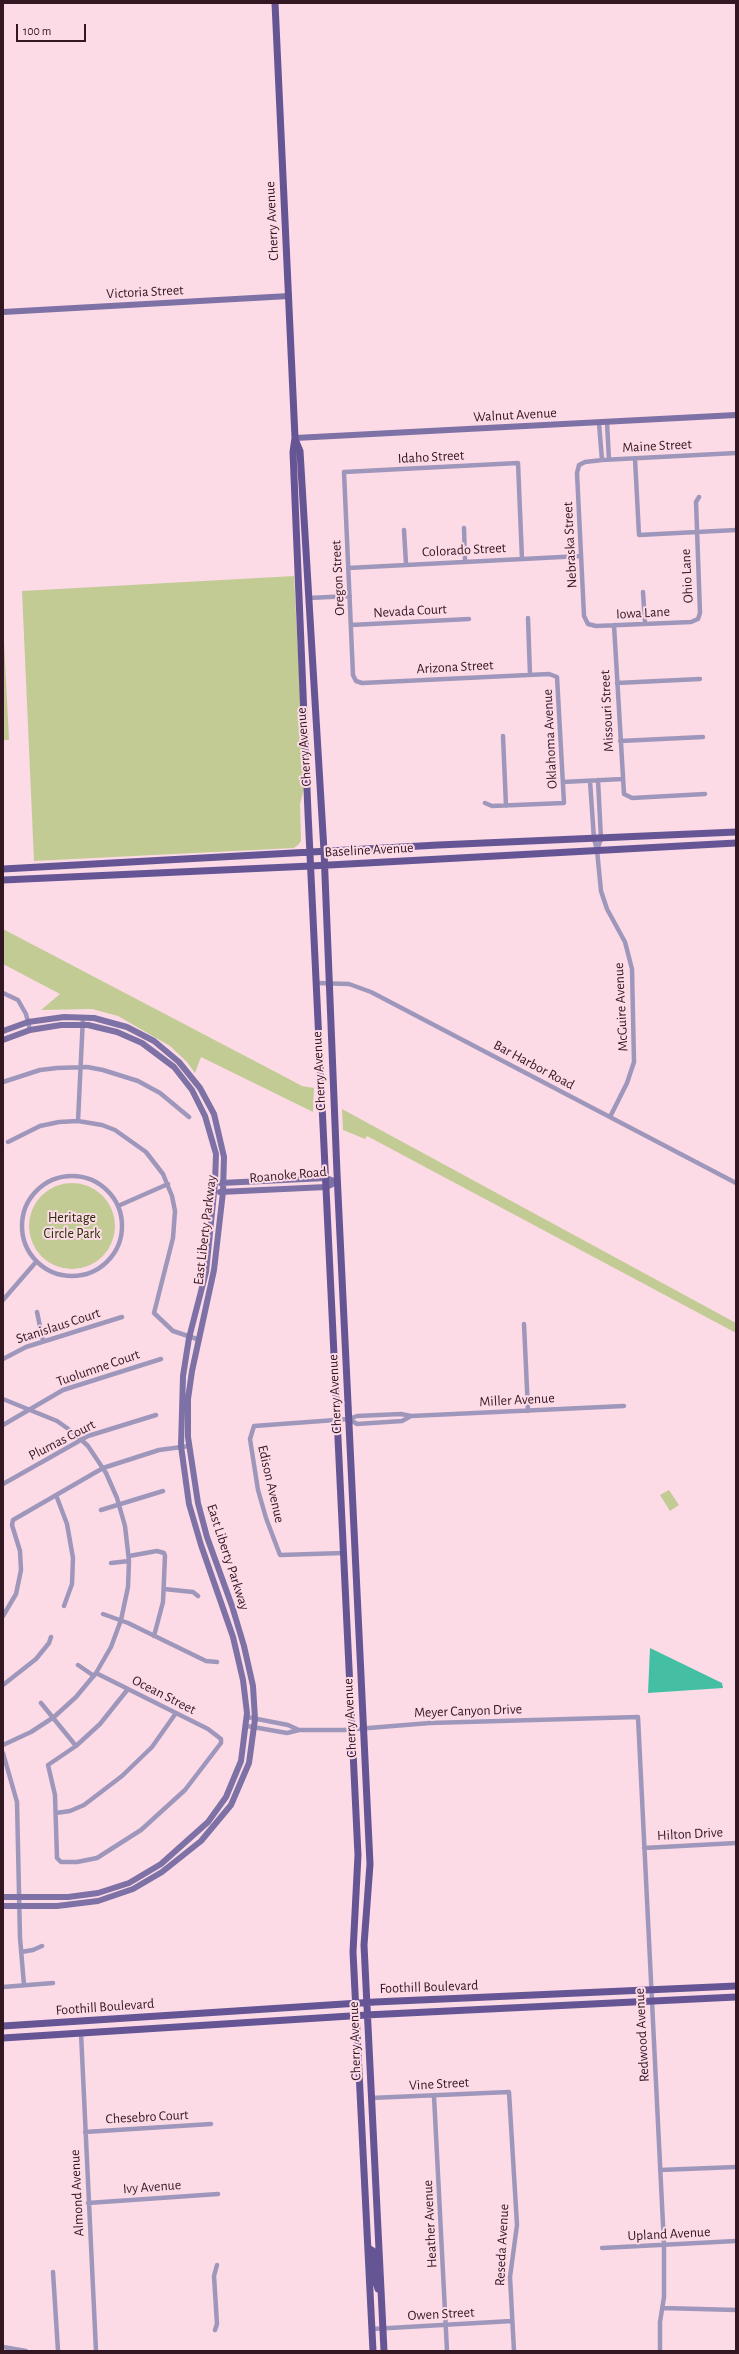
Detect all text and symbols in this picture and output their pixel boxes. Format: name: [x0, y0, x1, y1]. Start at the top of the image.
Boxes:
scale bar: [18, 16, 88, 42]
text: 100 m: [23, 25, 51, 37]
street label: Cherry Avenue: [262, 181, 282, 261]
street label: Victoria Street: [106, 282, 184, 302]
street label: Walnut Avenue: [473, 404, 557, 426]
street label: Maine Street: [622, 436, 692, 456]
street label: Idaho Street: [397, 447, 465, 467]
street label: Nebraska Street: [559, 501, 581, 589]
street label: Colorado Street: [421, 539, 507, 561]
street label: Oregon Street: [328, 540, 348, 616]
street label: Ohio Lane: [677, 548, 697, 604]
street label: Nevada Court: [373, 601, 447, 621]
street label: Iowa Lane: [616, 603, 670, 623]
street label: Arizona Street: [416, 657, 494, 677]
street label: Missouri Street: [596, 670, 618, 752]
street label: Oklahoma Avenue: [539, 689, 561, 789]
street label: Cherry Avenue: [293, 707, 315, 787]
street label: Baseline Avenue: [324, 839, 414, 861]
street label: McGuire Avenue: [610, 962, 632, 1052]
street label: Cherry Avenue: [309, 1031, 329, 1111]
street label: Bar Harbor Road: [491, 1037, 577, 1093]
street label: Roanoke Road: [249, 1163, 327, 1187]
street label: East Liberty Parkway: [190, 1174, 220, 1286]
park label: Heritage Circle Park: [44, 1210, 100, 1242]
street label: Stanislaus Court: [14, 1304, 102, 1348]
street label: Tuolumne Court: [54, 1346, 142, 1390]
street label: Cherry Avenue: [325, 1354, 345, 1434]
street label: Miller Avenue: [479, 1390, 555, 1410]
street label: Plumas Court: [26, 1416, 98, 1464]
street label: Edison Avenue: [254, 1443, 288, 1525]
street label: East Liberty Parkway: [203, 1502, 253, 1612]
street label: Ocean Street: [129, 1672, 199, 1718]
street label: Cherry Avenue: [340, 1678, 360, 1758]
street label: Meyer Canyon Drive: [414, 1701, 522, 1721]
street label: Hilton Drive: [657, 1824, 723, 1844]
street label: Foothill Boulevard: [379, 1977, 479, 1997]
street label: Redwood Avenue: [631, 1987, 653, 2083]
street label: Foothill Boulevard: [55, 1995, 155, 2019]
street label: Cherry Avenue: [345, 2001, 365, 2081]
street label: Vine Street: [408, 2074, 470, 2094]
street label: Chesebro Court: [105, 2106, 189, 2128]
street label: Almond Avenue: [66, 2149, 88, 2237]
street label: Ivy Avenue: [122, 2177, 182, 2197]
street label: Heather Avenue: [419, 2180, 441, 2268]
street label: Reseda Avenue: [491, 2204, 513, 2286]
street label: Upland Avenue: [627, 2223, 711, 2245]
street label: Owen Street: [407, 2304, 475, 2324]

